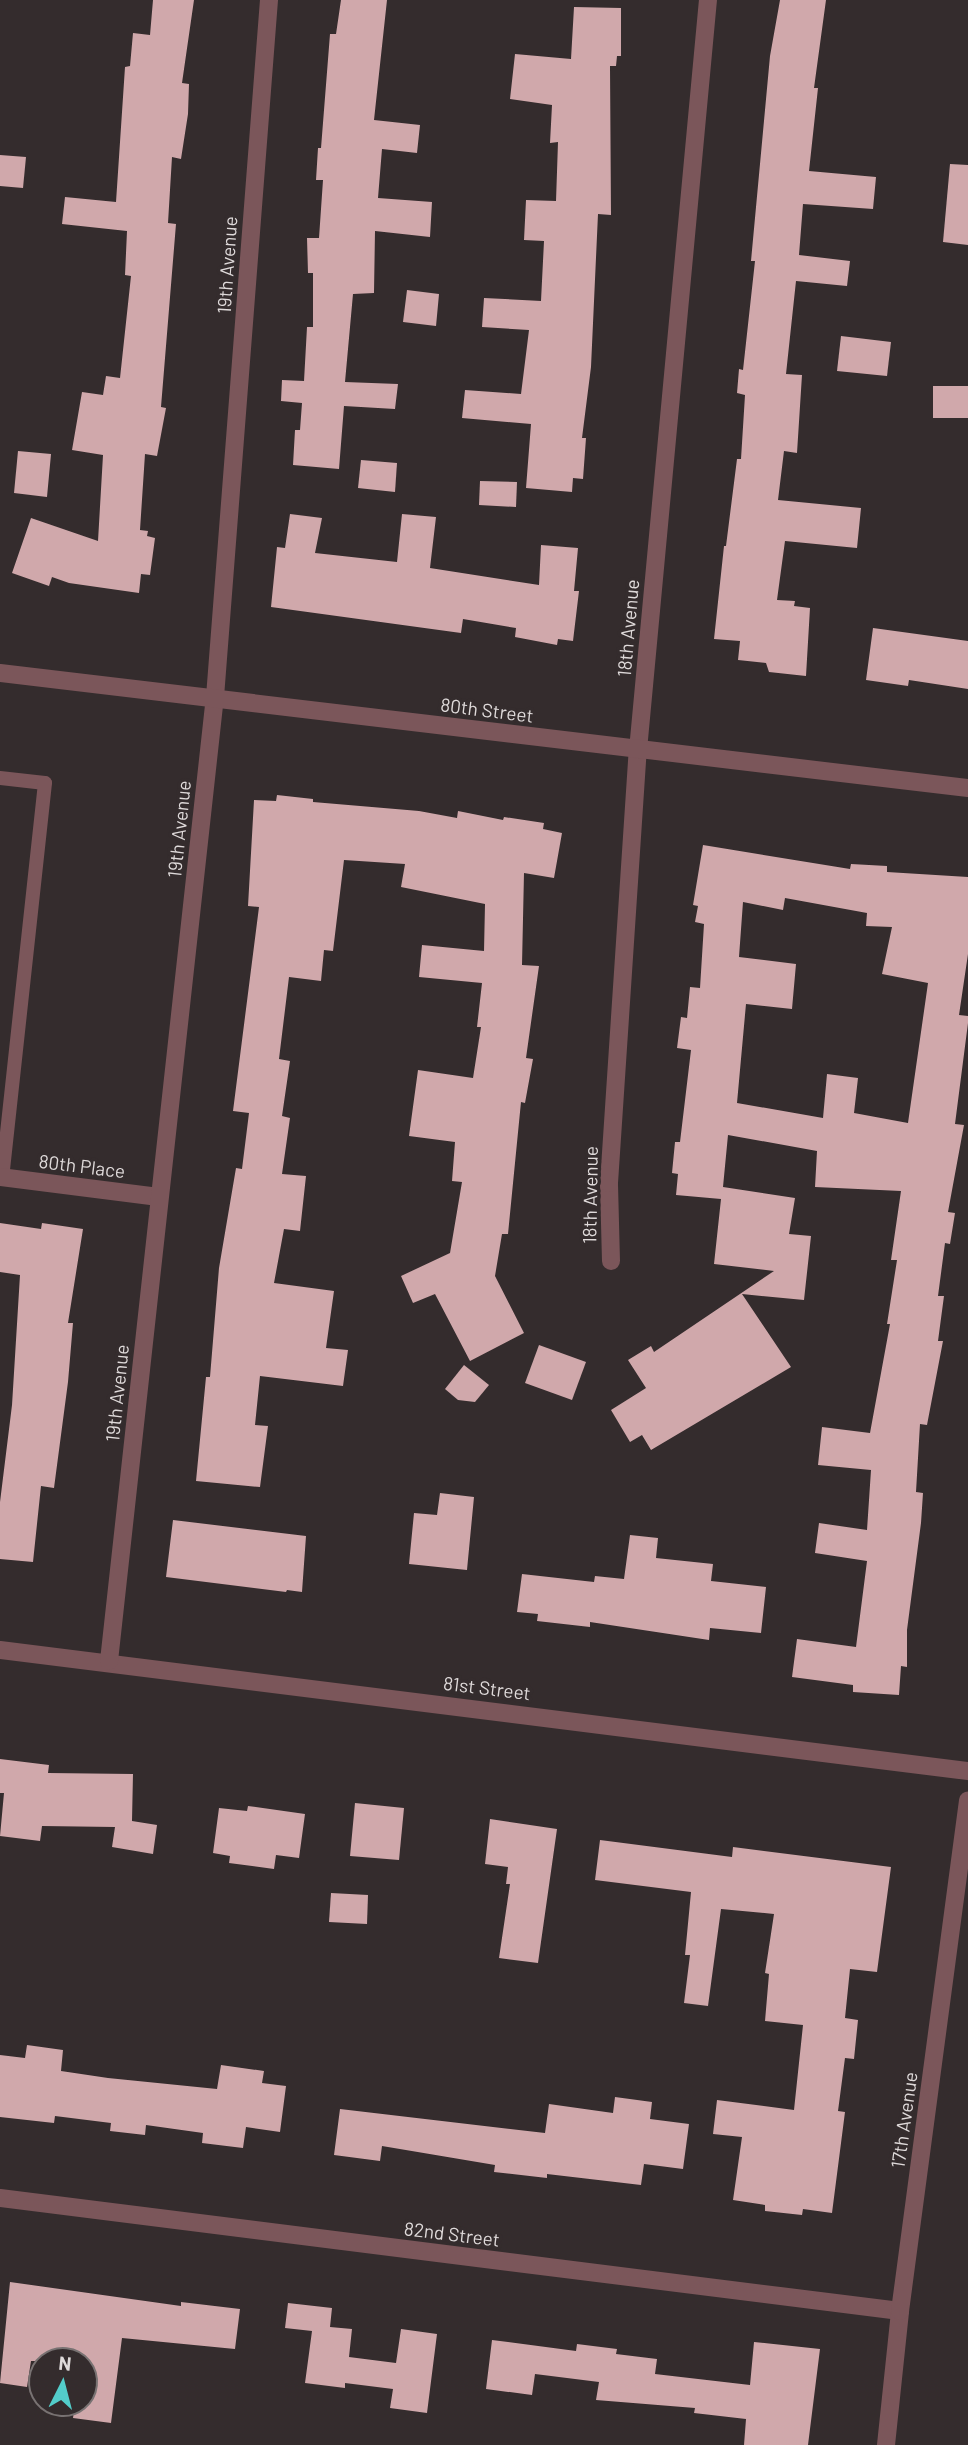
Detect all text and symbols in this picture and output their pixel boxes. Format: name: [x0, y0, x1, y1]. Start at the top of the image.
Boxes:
street label: 19th Avenue: [212, 215, 242, 315]
street label: 18th Avenue: [612, 578, 644, 678]
street label: 80th Street: [439, 693, 535, 727]
street label: 19th Avenue: [163, 779, 195, 879]
street label: 18th Avenue: [578, 1146, 602, 1244]
street label: 80th Place: [38, 1149, 126, 1183]
street label: 19th Avenue: [101, 1343, 133, 1443]
street label: 81st Street: [442, 1671, 532, 1705]
street label: 17th Avenue: [886, 2070, 922, 2170]
street label: 82nd Street: [403, 2217, 501, 2251]
north arrow: [28, 2347, 98, 2417]
text: N: [58, 2351, 73, 2375]

